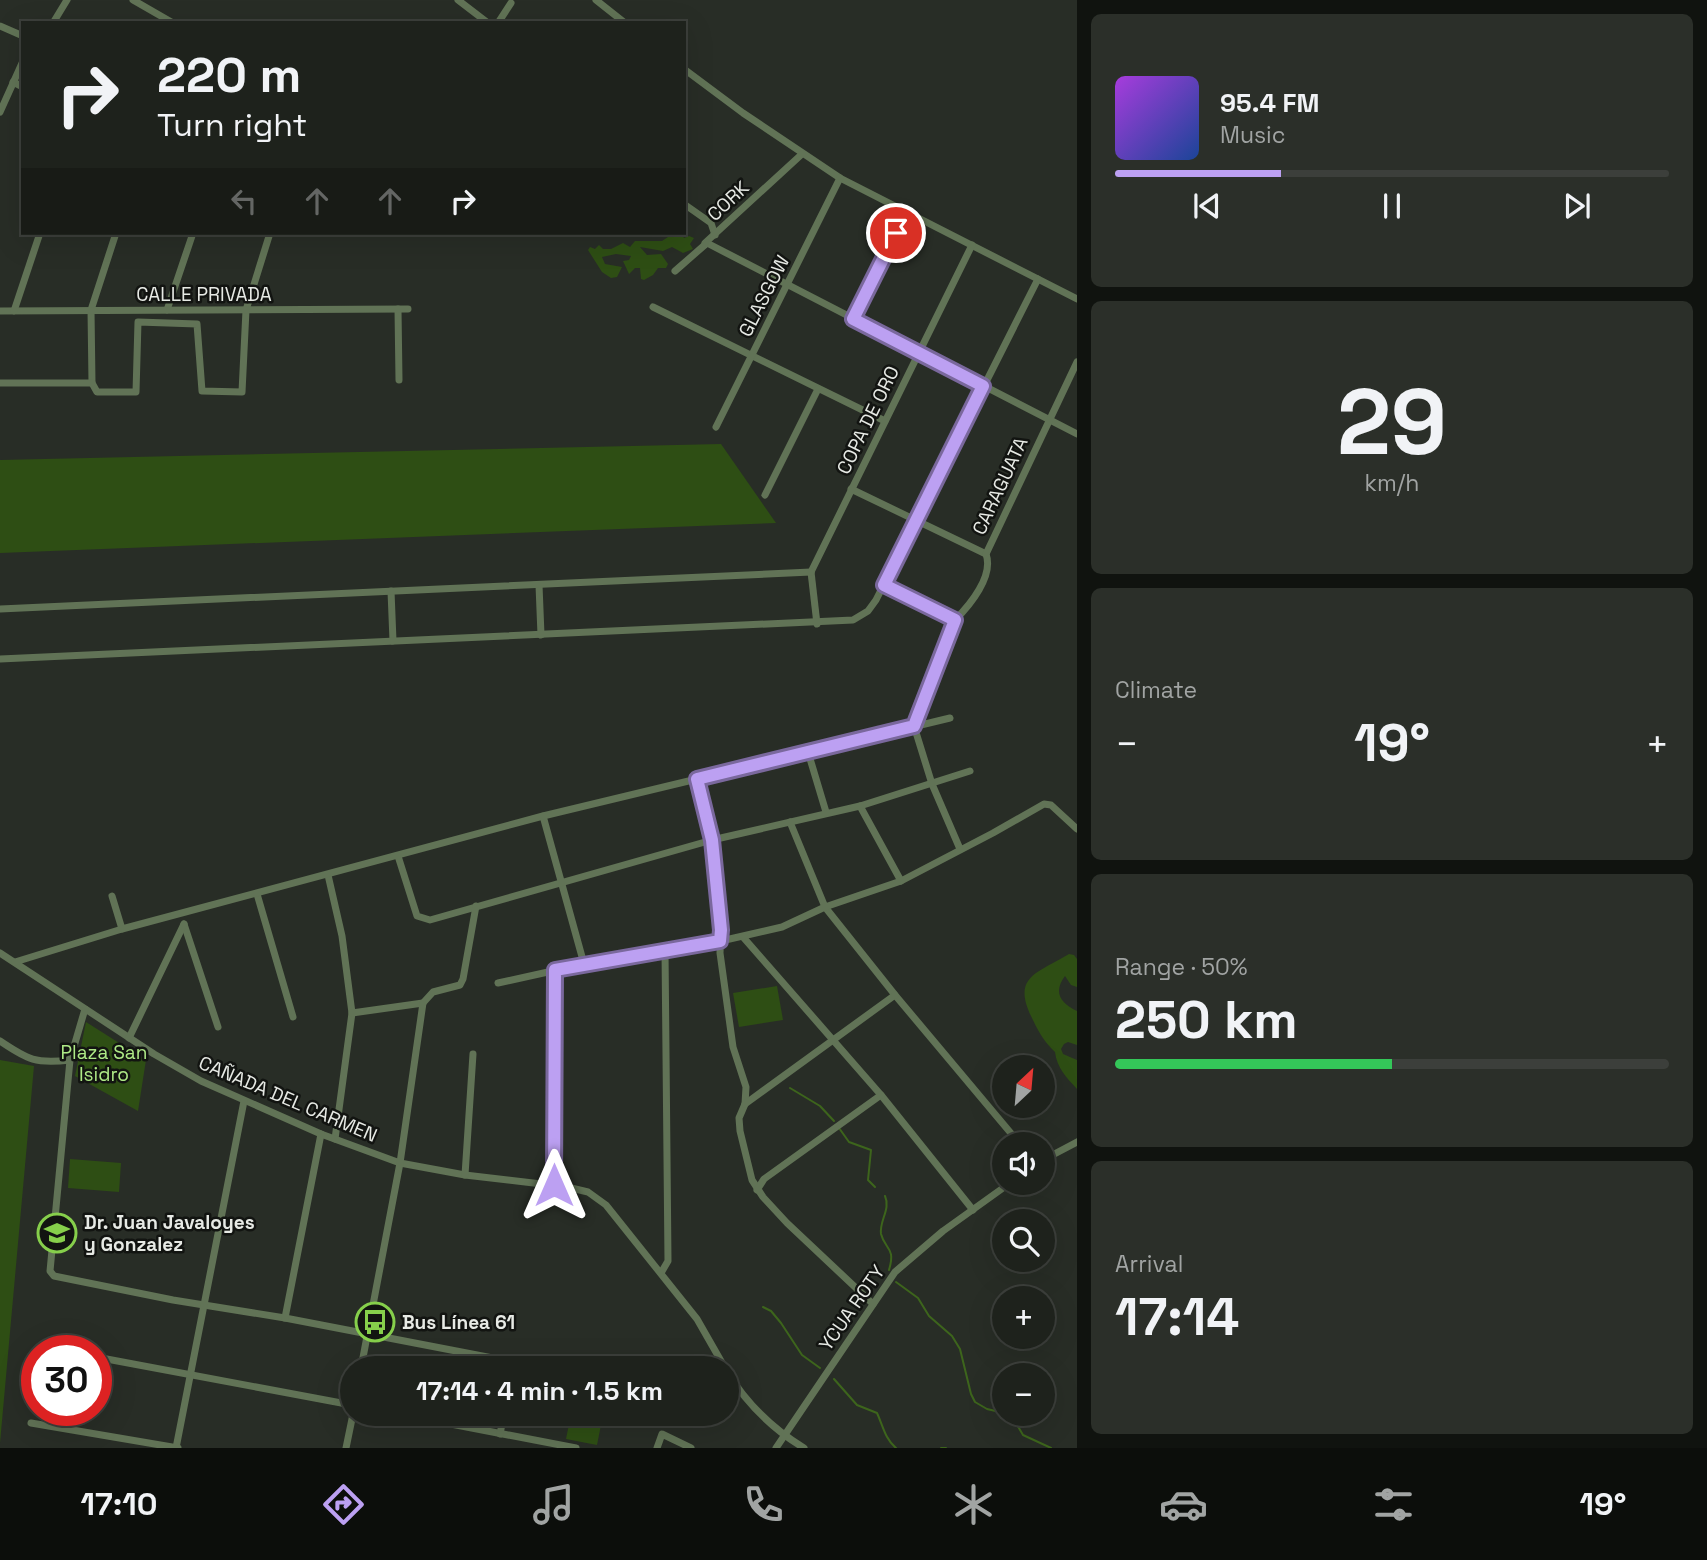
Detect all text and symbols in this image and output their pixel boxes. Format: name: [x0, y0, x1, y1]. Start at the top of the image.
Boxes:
text: 220 m: [157, 44, 301, 106]
icon: right: [42, 49, 133, 140]
text: 95.4 FM: [1220, 86, 1319, 120]
text: Turn right: [157, 105, 307, 145]
text: Music: [1220, 120, 1285, 150]
street label: CORK: [702, 175, 755, 227]
icon: left: [225, 182, 263, 220]
icon: ahead: [298, 182, 336, 220]
icon: ahead: [371, 182, 409, 220]
icon: right: [444, 182, 482, 220]
icon: previous: [1188, 187, 1226, 225]
icon: pause: [1373, 187, 1411, 225]
icon: next: [1558, 187, 1596, 225]
pin: [866, 203, 926, 263]
icon: arrive: [877, 214, 915, 252]
street label: GLASGOW: [733, 251, 795, 341]
street label: CALLE PRIVADA: [136, 282, 272, 307]
street label: COPA DE ORO: [831, 362, 905, 478]
text: 29: [1337, 364, 1447, 481]
street label: CARAGUATA: [966, 433, 1034, 539]
text: km/h: [1365, 468, 1419, 498]
text: Climate: [1115, 675, 1197, 705]
text: 19°: [1354, 710, 1430, 776]
text: −: [1115, 720, 1139, 768]
text: +: [1645, 720, 1669, 768]
text: Range · 50%: [1115, 952, 1248, 982]
text: 250 km: [1115, 987, 1298, 1053]
park label: Plaza San Isidro: [61, 1040, 147, 1087]
street label: CAÑADA DEL CARMEN: [195, 1050, 381, 1148]
north arrow: [992, 1055, 1055, 1118]
map controls: [992, 1055, 1055, 1426]
button: sound: [992, 1132, 1055, 1195]
position arrow: [517, 1148, 591, 1222]
button: search: [992, 1209, 1055, 1272]
place label: Dr. Juan Javaloyes y Gonzalez: [84, 1210, 255, 1257]
school or university icon: Dr. Juan Javaloyes y Gonzalez: [36, 1212, 78, 1254]
text: Arrival: [1115, 1249, 1183, 1279]
street label: YCUA ROTY: [813, 1260, 891, 1356]
text: 17:14: [1115, 1284, 1239, 1350]
button: +: [992, 1286, 1055, 1349]
bus stop icon: Bus Línea 61: [354, 1301, 396, 1343]
place label: Bus Línea 61: [402, 1310, 515, 1335]
speed limit sign: 30: [21, 1335, 112, 1426]
button: −: [992, 1363, 1055, 1426]
text: 17:14 · 4 min · 1.5 km: [416, 1374, 663, 1408]
icon: directions: [319, 1480, 368, 1529]
icon: music: [529, 1480, 578, 1529]
icon: phone: [739, 1480, 788, 1529]
icon: climate: [949, 1480, 998, 1529]
icon: car: [1159, 1480, 1208, 1529]
icon: filters: [1369, 1480, 1418, 1529]
text: 17:10: [81, 1484, 158, 1524]
text: 19°: [1579, 1484, 1626, 1524]

